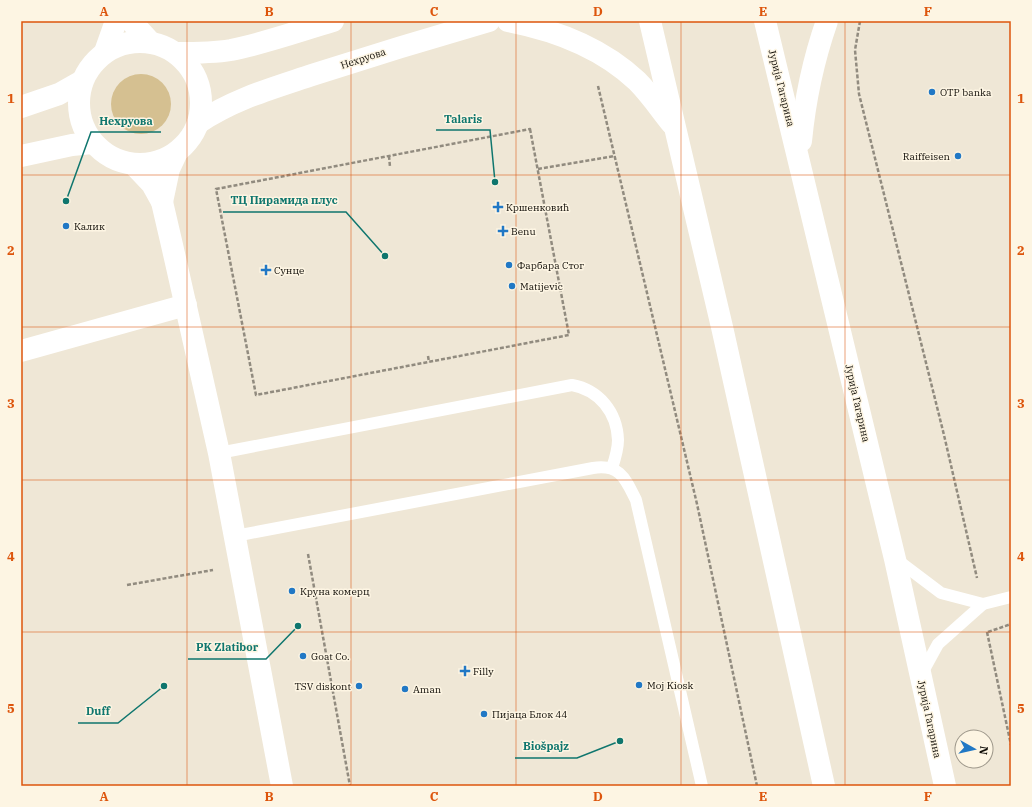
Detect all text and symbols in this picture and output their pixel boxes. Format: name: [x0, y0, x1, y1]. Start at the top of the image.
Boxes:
text: A: [99, 3, 109, 20]
text: B: [264, 3, 274, 20]
text: C: [430, 3, 439, 20]
text: D: [593, 3, 603, 20]
text: E: [759, 3, 767, 20]
text: F: [924, 3, 932, 20]
street label: Нехруова: [339, 45, 388, 72]
street label: Јурија Гагарина: [766, 48, 798, 129]
place label: OTP banka: [940, 86, 992, 99]
marker: OTP banka: [927, 87, 937, 97]
text: 1: [7, 90, 15, 107]
text: 1: [1017, 90, 1025, 107]
callout: Talaris: [436, 107, 490, 130]
callout: Нехруова: [91, 109, 161, 132]
text: Talaris: [444, 112, 483, 126]
text: Нехруова: [99, 114, 153, 128]
place label: Raiffeisen: [903, 150, 951, 163]
marker: Raiffeisen: [953, 151, 963, 161]
callout: ТЦ Пирамида плус: [223, 189, 346, 212]
text: ТЦ Пирамида плус: [230, 193, 338, 207]
place label: Кршенковић: [506, 201, 569, 214]
marker: Кршенковић: [493, 202, 503, 212]
place label: Калик: [74, 220, 105, 233]
marker: Калик: [61, 221, 71, 231]
place label: Benu: [511, 225, 536, 238]
marker: Benu: [498, 226, 508, 236]
text: 2: [7, 242, 15, 259]
text: 2: [1017, 242, 1025, 259]
place label: Фарбара Стог: [517, 259, 584, 272]
marker: Фарбара Стог: [504, 260, 514, 270]
place label: Сунце: [274, 264, 304, 277]
marker: Сунце: [261, 265, 271, 275]
place label: Matijevic: [520, 280, 563, 293]
marker: Matijevic: [507, 281, 517, 291]
street label: Јурија Гагарина: [842, 363, 873, 444]
text: 3: [7, 395, 15, 412]
text: 3: [1017, 395, 1025, 412]
text: 4: [7, 548, 15, 565]
text: 4: [1017, 548, 1025, 565]
place label: Круна комерц: [300, 585, 370, 598]
marker: Круна комерц: [287, 586, 297, 596]
callout: PK Zlatibor: [188, 636, 266, 659]
text: PK Zlatibor: [196, 640, 259, 654]
place label: Goat Co.: [311, 650, 350, 663]
marker: Goat Co.: [298, 651, 308, 661]
place label: Filly: [473, 665, 494, 678]
marker: Filly: [460, 666, 470, 676]
place label: Moj Kiosk: [647, 679, 693, 692]
street label: Јурија Гагарина: [915, 679, 944, 760]
place label: TSV diskont: [294, 680, 351, 693]
marker: Moj Kiosk: [634, 680, 644, 690]
marker: TSV diskont: [354, 681, 364, 691]
place label: Aman: [413, 683, 442, 696]
marker: Aman: [400, 684, 410, 694]
text: 5: [7, 700, 15, 717]
callout: Duff: [78, 700, 118, 723]
text: 5: [1017, 700, 1025, 717]
text: Duff: [86, 704, 111, 718]
place label: Пијаца Блок 44: [492, 708, 567, 721]
marker: Пијаца Блок 44: [479, 709, 489, 719]
north arrow: [954, 729, 994, 769]
callout: Biošpajz: [515, 735, 577, 758]
text: Biošpajz: [523, 739, 569, 753]
text: N: [976, 745, 991, 756]
text: A: [99, 788, 109, 805]
text: B: [264, 788, 274, 805]
text: C: [430, 788, 439, 805]
text: D: [593, 788, 603, 805]
text: E: [759, 788, 767, 805]
text: F: [924, 788, 932, 805]

